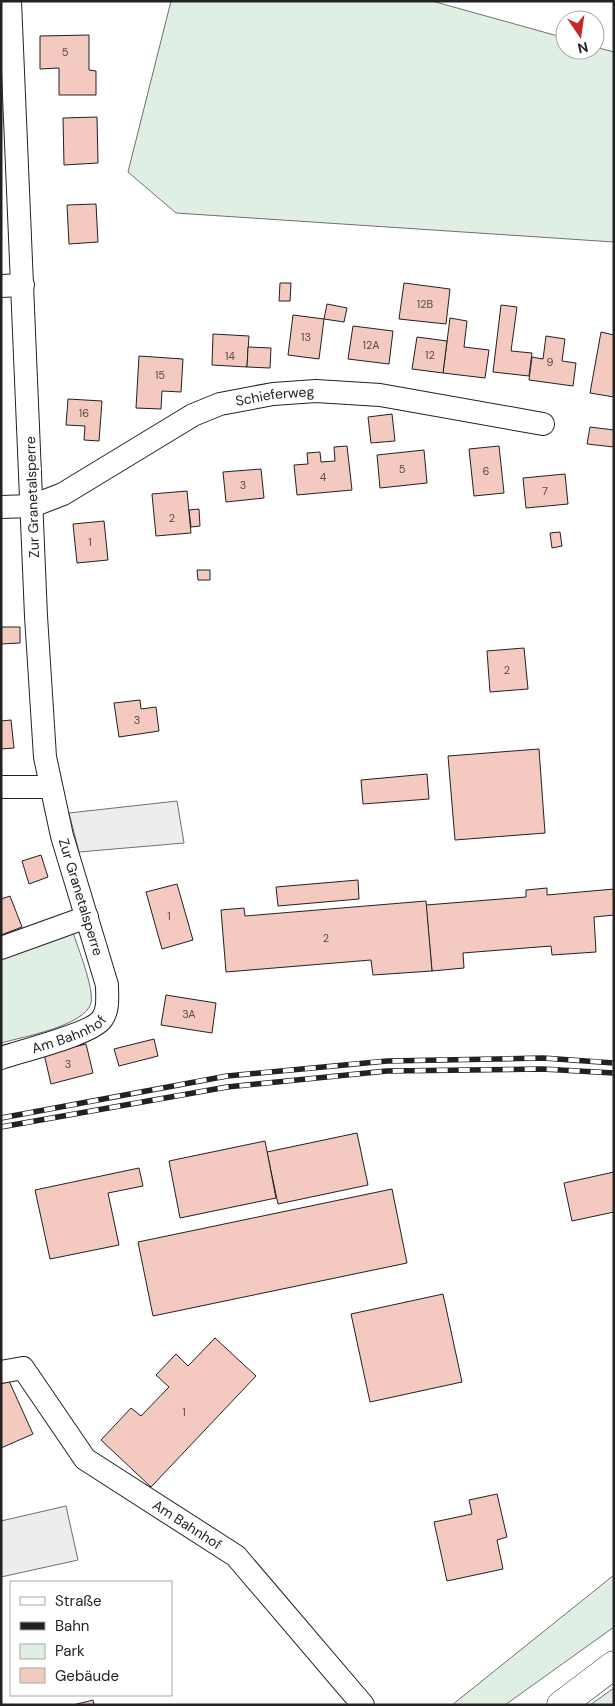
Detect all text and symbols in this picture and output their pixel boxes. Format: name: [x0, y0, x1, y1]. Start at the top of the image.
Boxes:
north arrow: [555, 10, 605, 60]
text: N: [576, 38, 590, 58]
house number: 5: [62, 45, 69, 59]
house number: 12B: [417, 297, 434, 311]
house number: 13: [301, 330, 311, 344]
house number: 12A: [362, 338, 380, 352]
house number: 12: [425, 348, 435, 362]
house number: 14: [225, 349, 235, 363]
house number: 9: [547, 355, 554, 369]
house number: 15: [155, 368, 165, 382]
street label: Schieferweg: [234, 382, 315, 410]
house number: 16: [79, 406, 89, 420]
street label: Zur Granetalsperre: [21, 436, 43, 558]
house number: 5: [399, 462, 406, 476]
house number: 6: [483, 464, 490, 478]
house number: 4: [320, 470, 327, 484]
house number: 3: [240, 478, 246, 492]
house number: 7: [542, 484, 548, 498]
house number: 2: [169, 511, 175, 525]
house number: 1: [88, 535, 92, 549]
house number: 2: [504, 663, 510, 677]
house number: 3: [134, 713, 140, 727]
street label: Zur Granetalsperre: [55, 836, 107, 958]
house number: 1: [167, 909, 171, 923]
house number: 2: [323, 931, 329, 945]
house number: 3A: [182, 1007, 196, 1021]
street label: Am Bahnhof: [30, 1012, 111, 1057]
house number: 3: [65, 1057, 71, 1071]
house number: 1: [182, 1405, 186, 1419]
street label: Am Bahnhof: [149, 1496, 225, 1554]
legend: [10, 1581, 172, 1696]
text: Straße: [55, 1591, 102, 1611]
text: Bahn: [55, 1616, 89, 1636]
text: Park: [55, 1641, 85, 1661]
text: Gebäude: [55, 1666, 119, 1686]

